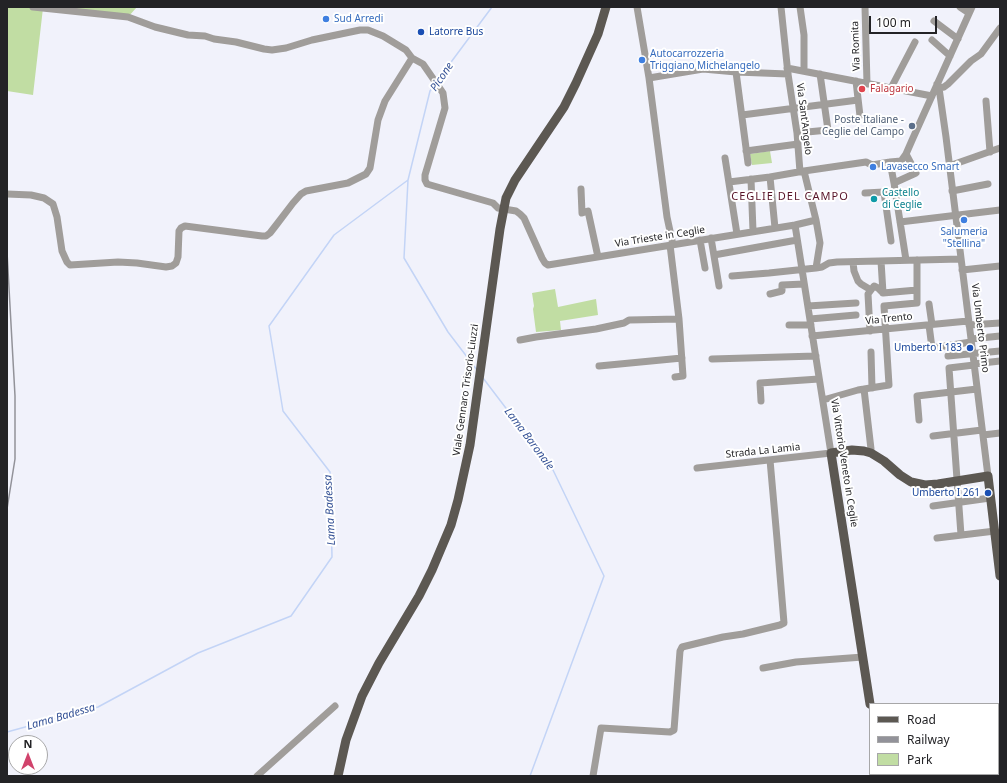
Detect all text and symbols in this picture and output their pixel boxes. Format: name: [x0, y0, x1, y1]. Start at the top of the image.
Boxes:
scale bar: [871, 8, 939, 34]
place label: Sud Arredi: [334, 13, 383, 25]
marker: Sud Arredi: [321, 14, 331, 24]
text: 100 m: [876, 14, 911, 31]
street label: Via Romita: [849, 21, 863, 71]
place label: Latorre Bus: [429, 26, 483, 38]
marker: Latorre Bus: [416, 27, 426, 37]
place label: Autocarrozzeria Triggiano Michelangelo: [650, 48, 760, 72]
marker: Autocarrozzeria Triggiano Michelangelo: [637, 55, 647, 65]
water label: Picone: [428, 60, 456, 94]
street label: Via Sant'Angelo: [794, 82, 814, 156]
place label: Falagario: [870, 83, 914, 95]
marker: Falagario: [857, 84, 867, 94]
place label: Poste Italiane - Ceglie del Campo: [822, 114, 904, 138]
marker: Poste Italiane - Ceglie del Campo: [907, 121, 917, 131]
place label: Lavasecco Smart: [881, 161, 959, 173]
marker: Lavasecco Smart: [868, 162, 878, 172]
place label: Castello di Ceglie: [882, 187, 922, 210]
district label: CEGLIE DEL CAMPO: [731, 190, 849, 204]
marker: Castello di Ceglie: [869, 194, 879, 204]
marker: Salumeria "Stellina": [959, 215, 969, 225]
street label: Via Trieste in Ceglie: [614, 224, 706, 250]
place label: Salumeria "Stellina": [940, 226, 988, 250]
street label: Via Umberto Primo: [969, 283, 991, 373]
street label: Via Trento: [865, 311, 913, 327]
street label: Viale Gennaro Trisorio-Liuzzi: [451, 323, 481, 457]
place label: Umberto I 183: [894, 342, 962, 354]
marker: Umberto I 183: [965, 343, 975, 353]
street label: Via Vittorio Veneto in Ceglie: [828, 398, 860, 528]
water label: Lama Baronale: [501, 405, 557, 473]
street label: Strada La Lamia: [725, 441, 801, 461]
water label: Lama Badessa: [322, 474, 338, 546]
place label: Umberto I 261: [912, 487, 980, 499]
marker: Umberto I 261: [983, 488, 993, 498]
water label: Lama Badessa: [25, 701, 97, 733]
legend: [869, 703, 999, 775]
text: Road: [907, 711, 936, 728]
text: Railway: [907, 731, 950, 748]
north arrow: [8, 735, 48, 775]
text: N: [24, 736, 32, 751]
text: Park: [907, 751, 932, 768]

